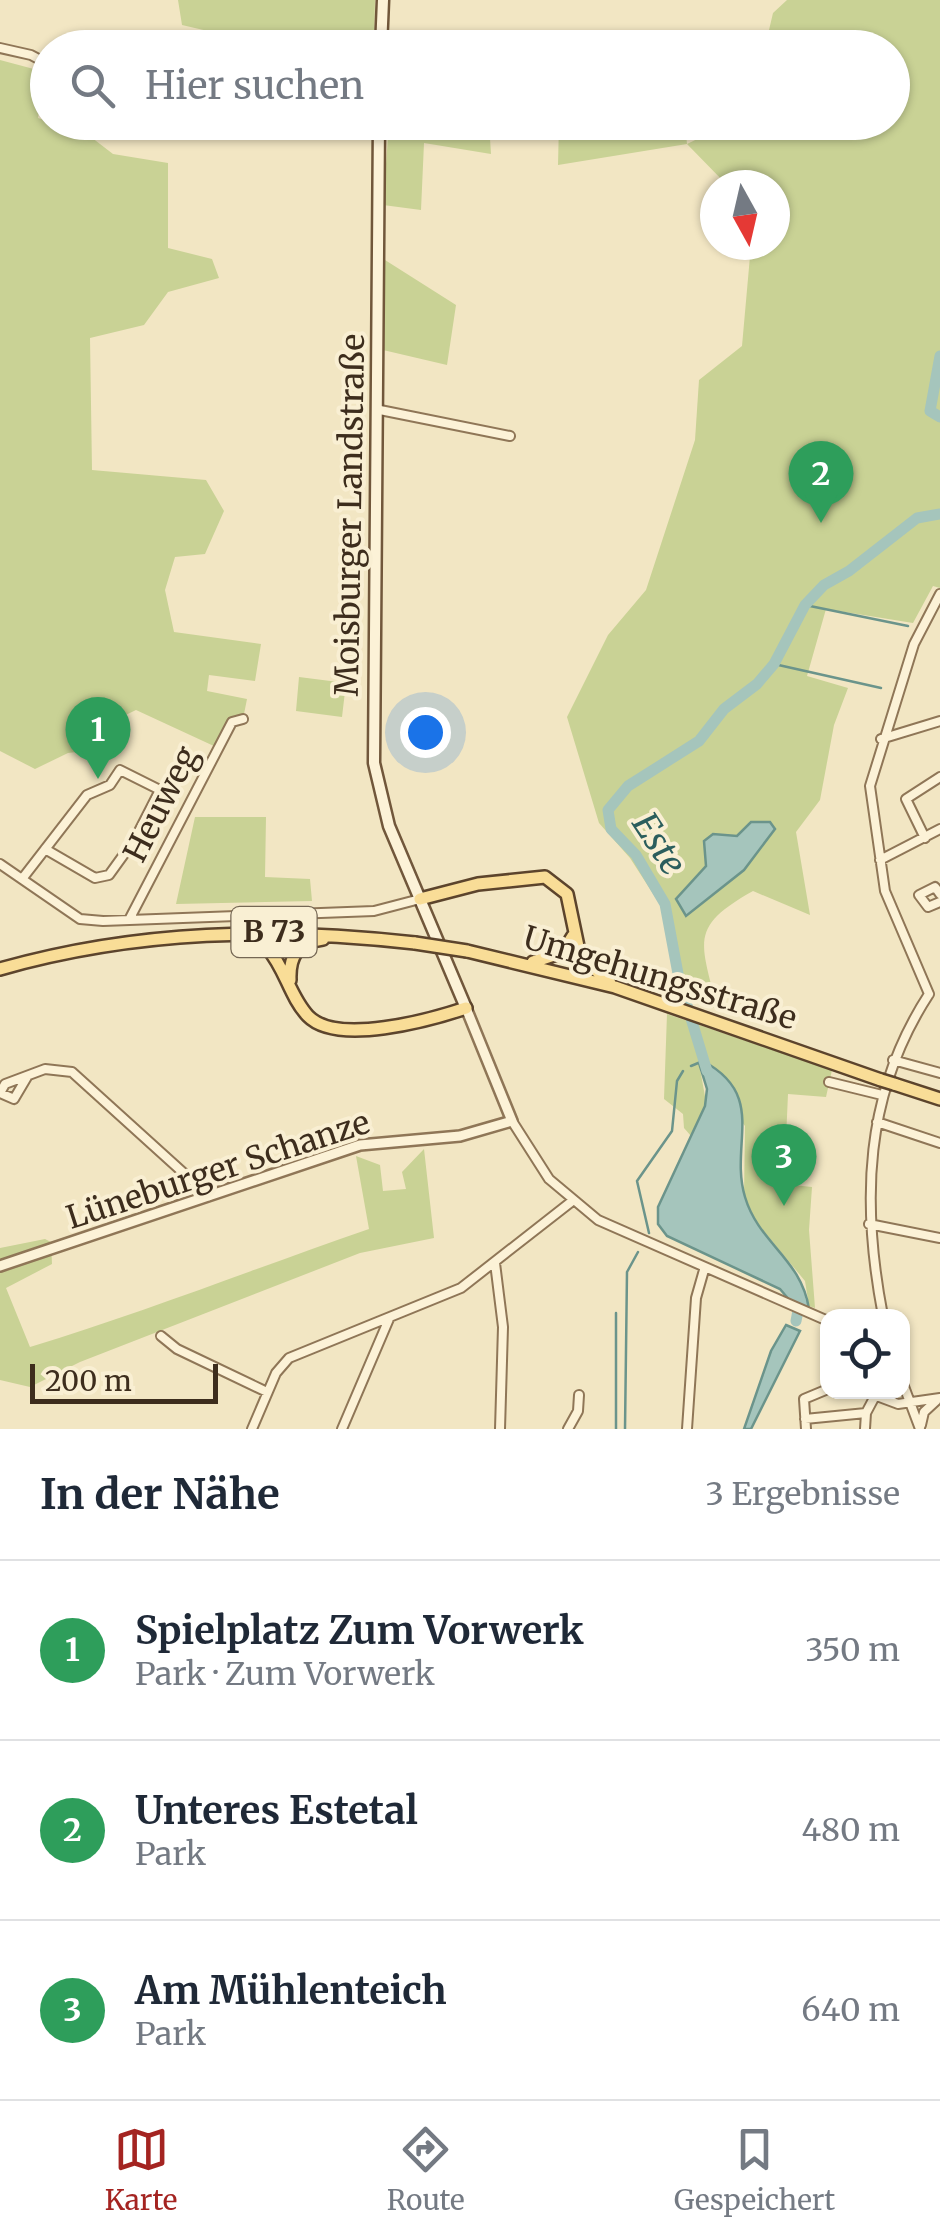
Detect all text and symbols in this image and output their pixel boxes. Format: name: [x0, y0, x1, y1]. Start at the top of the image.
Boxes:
search box: [30, 30, 910, 140]
icon: search: [65, 58, 120, 113]
text: Hier suchen: [145, 62, 364, 109]
north arrow: [700, 170, 790, 260]
street label: Moisburger Landstraße: [327, 333, 373, 697]
pin: 2: [788, 440, 854, 523]
pin: 1: [66, 696, 130, 779]
your location: [400, 707, 451, 758]
street label: Heuweg: [115, 739, 207, 869]
water label: Este: [623, 805, 695, 883]
road number: B 73: [232, 907, 316, 957]
street label: Umgehungsstraße: [518, 917, 802, 1039]
street label: Lüneburger Schanze: [61, 1102, 375, 1238]
pin: 3: [752, 1124, 816, 1206]
map controls: [820, 1309, 910, 1399]
button: locate: [820, 1309, 910, 1399]
scale bar: [30, 1359, 218, 1404]
text: 200 m: [45, 1363, 132, 1399]
text: In der Nähe: [40, 1468, 280, 1520]
text: 3 Ergebnisse: [706, 1474, 900, 1514]
text: Spielplatz Zum Vorwerk: [135, 1607, 584, 1654]
text: 1: [65, 1630, 80, 1670]
text: 350 m: [805, 1630, 900, 1670]
text: Park · Zum Vorwerk: [135, 1654, 435, 1694]
text: Unteres Estetal: [135, 1787, 418, 1834]
text: 2: [63, 1810, 82, 1850]
text: 480 m: [801, 1810, 900, 1850]
text: Park: [135, 1834, 206, 1874]
text: Am Mühlenteich: [135, 1967, 447, 2014]
text: 3: [63, 1990, 82, 2030]
text: 640 m: [801, 1990, 900, 2030]
text: Park: [135, 2014, 206, 2054]
tab: Karte: [105, 2122, 177, 2218]
tab: Route: [387, 2122, 465, 2218]
tab: Gespeichert: [674, 2122, 835, 2218]

